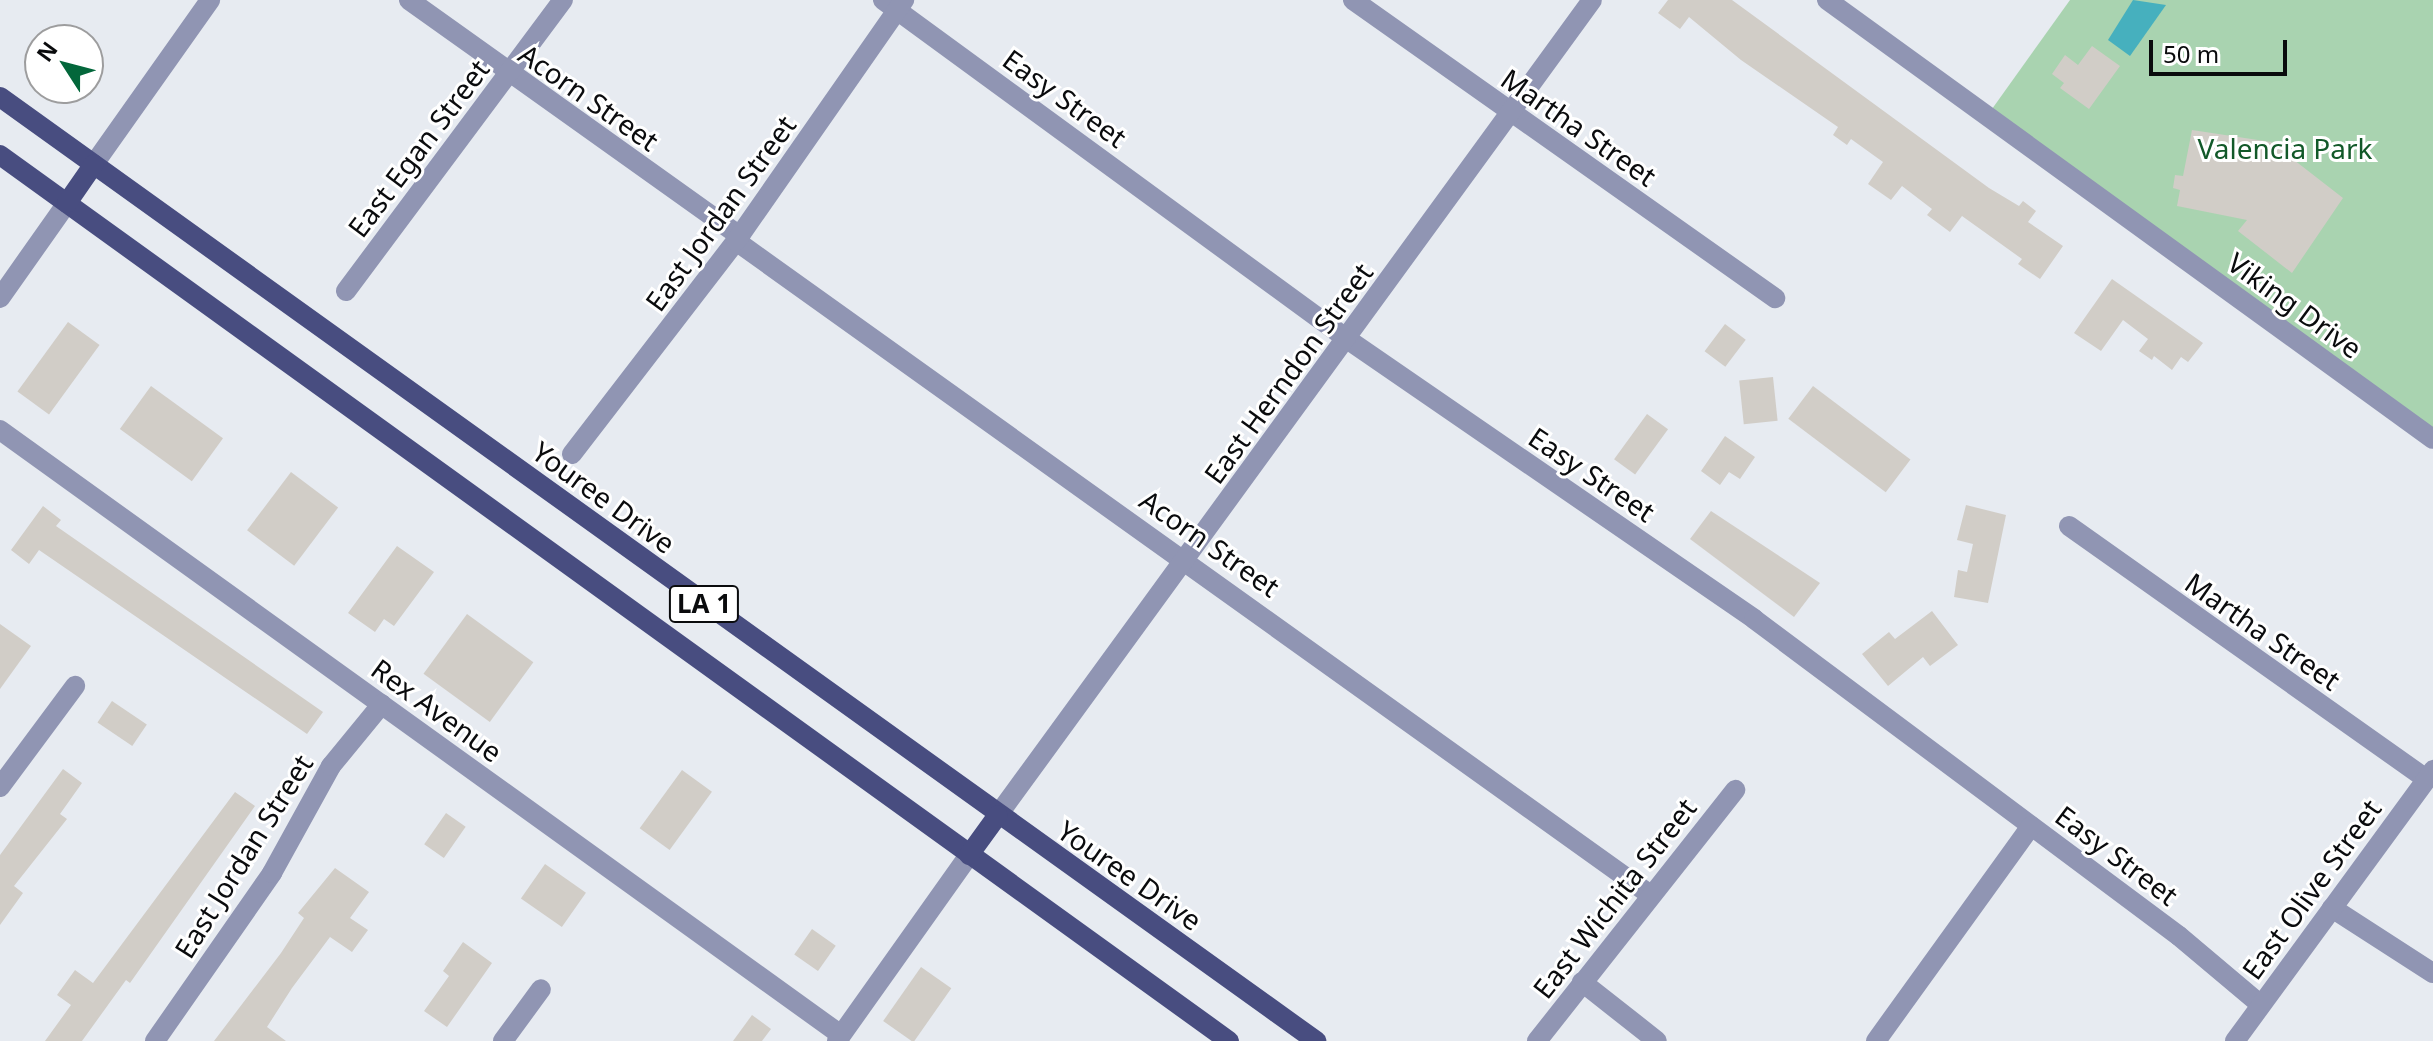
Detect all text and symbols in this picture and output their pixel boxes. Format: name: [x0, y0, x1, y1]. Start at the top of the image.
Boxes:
north arrow: [24, 24, 104, 104]
scale bar: [2153, 24, 2291, 74]
text: N: [29, 35, 64, 67]
street label: Acorn Street: [513, 37, 665, 157]
text: 50 m: [2163, 37, 2219, 70]
street label: Easy Street: [997, 42, 1133, 154]
street label: East Egan Street: [340, 53, 496, 243]
street label: Martha Street: [1495, 61, 1663, 193]
street label: East Jordan Street: [638, 109, 802, 317]
park label: Valencia Park: [2197, 131, 2373, 165]
street label: Viking Drive: [2222, 245, 2368, 365]
street label: East Herndon Street: [1197, 256, 1379, 490]
street label: Easy Street: [1523, 420, 1661, 528]
street label: Youree Drive: [526, 434, 682, 560]
street label: Acorn Street: [1134, 483, 1286, 603]
street label: Martha Street: [2179, 565, 2347, 697]
road number: LA 1: [668, 582, 740, 626]
street label: Rex Avenue: [365, 651, 509, 769]
street label: East Jordan Street: [167, 748, 319, 964]
street label: East Wichita Street: [1525, 791, 1703, 1005]
street label: East Olive Street: [2235, 793, 2387, 985]
street label: Easy Street: [2049, 798, 2185, 912]
street label: Youree Drive: [1052, 813, 1208, 937]

